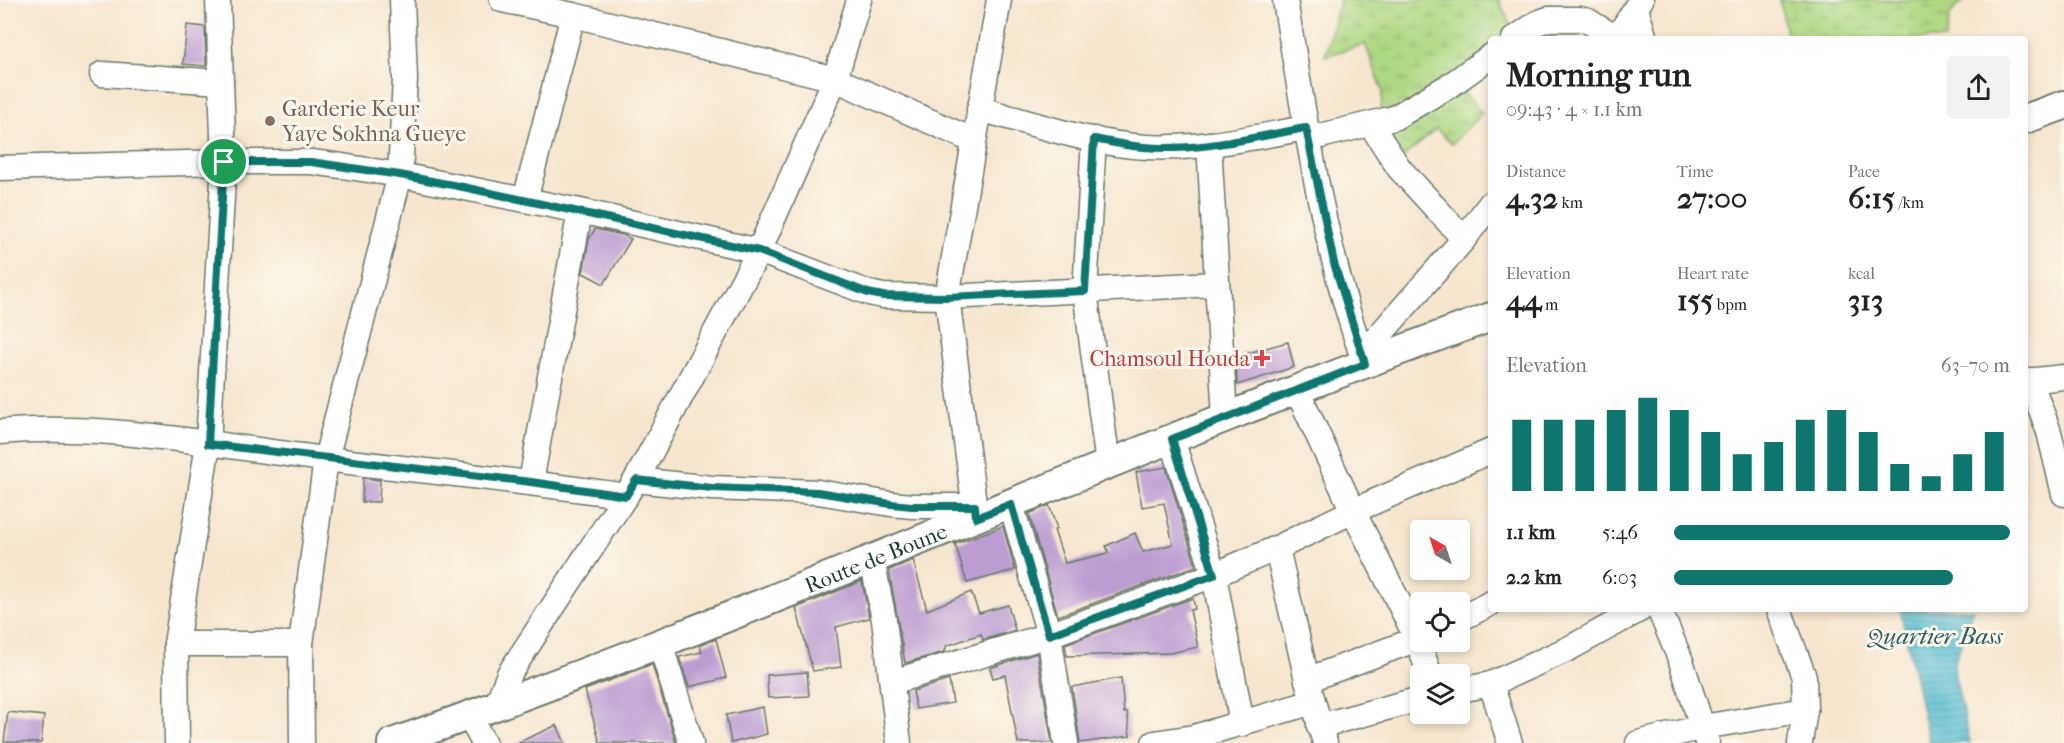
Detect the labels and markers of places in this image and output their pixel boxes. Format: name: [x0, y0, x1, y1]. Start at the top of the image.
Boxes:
place label: Garderie Keur Yaye Sokhna Gueye: [281, 96, 466, 147]
marker: Garderie Keur Yaye Sokhna Gueye: [263, 114, 277, 128]
pin: [198, 136, 249, 187]
place label: Chamsoul Houda: [1089, 346, 1251, 372]
marker: Chamsoul Houda: [1255, 351, 1269, 365]

